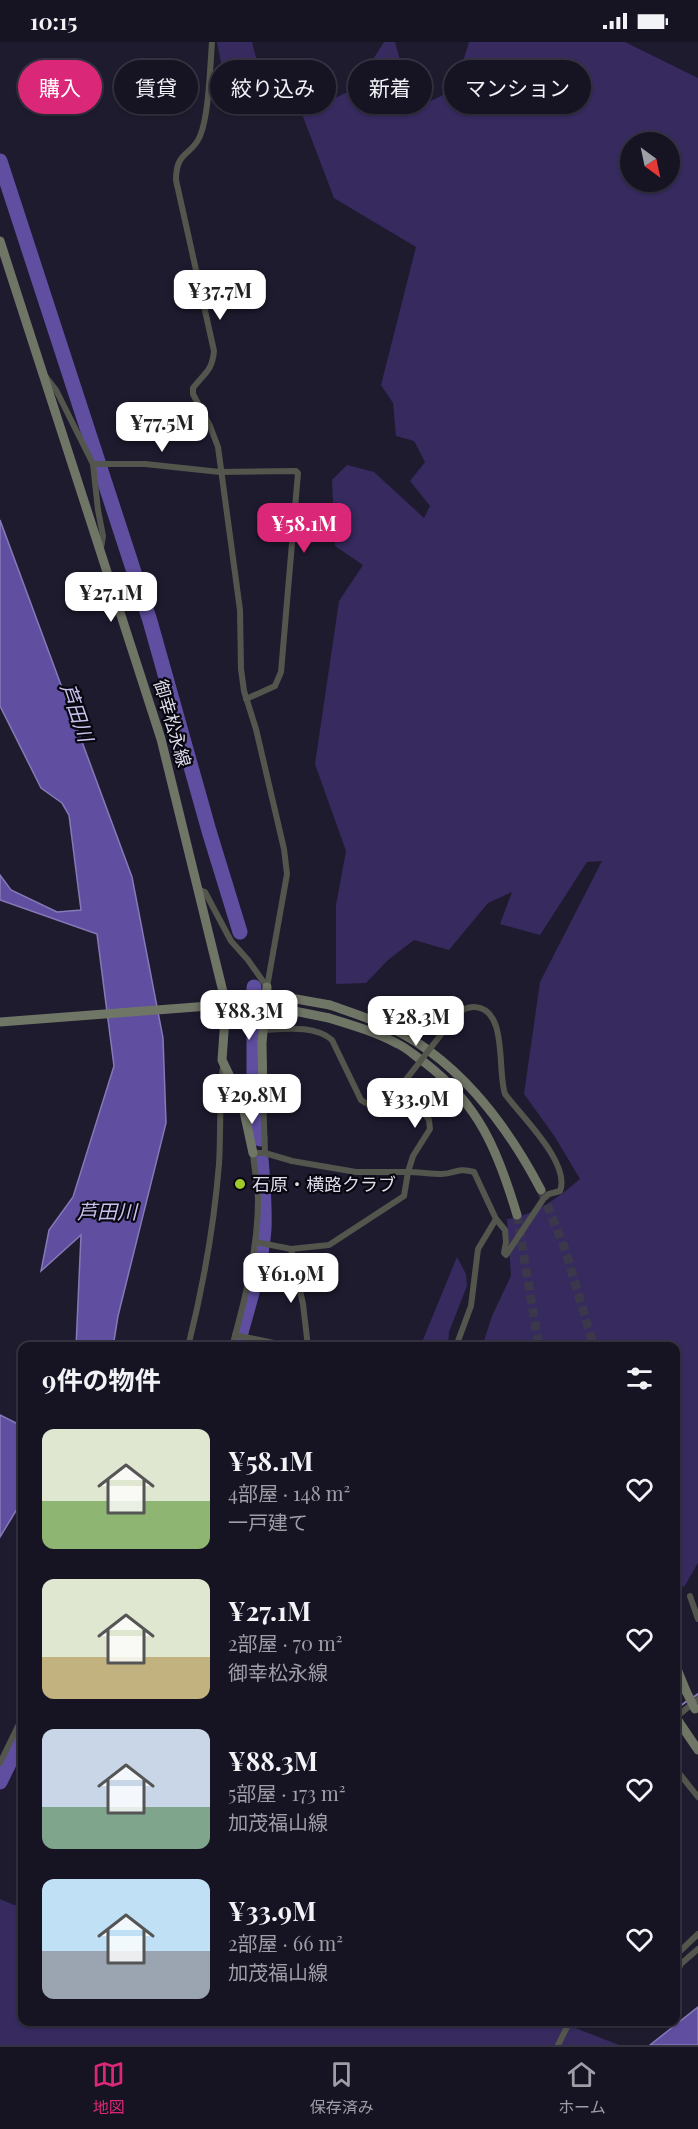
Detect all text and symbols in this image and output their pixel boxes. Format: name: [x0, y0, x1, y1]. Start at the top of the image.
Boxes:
text: 10:15: [30, 6, 77, 36]
chip: 購入: [18, 60, 102, 114]
chip: 賃貸: [114, 60, 198, 114]
chip: 絞り込み: [210, 60, 336, 114]
chip: 新着: [348, 60, 432, 114]
chip: マンション: [444, 60, 591, 114]
north arrow: [620, 132, 680, 192]
map controls: [620, 132, 680, 192]
pin: ¥37.7M: [171, 270, 269, 321]
text: ¥37.7M: [188, 276, 252, 303]
pin: ¥77.5M: [113, 402, 211, 453]
text: ¥77.5M: [130, 408, 194, 435]
pin: ¥58.1M: [255, 503, 353, 554]
text: ¥58.1M: [271, 509, 337, 536]
pin: ¥27.1M: [62, 572, 160, 623]
text: ¥27.1M: [79, 578, 143, 605]
street label: 御幸松永線: [149, 676, 197, 770]
water label: 芦田川: [55, 679, 101, 747]
pin: ¥88.3M: [200, 990, 298, 1041]
text: ¥88.3M: [214, 996, 284, 1023]
pin: ¥28.3M: [367, 996, 465, 1047]
text: ¥28.3M: [382, 1002, 450, 1029]
pin: ¥29.8M: [203, 1074, 301, 1125]
pin: ¥33.9M: [366, 1078, 464, 1129]
text: ¥29.8M: [217, 1080, 287, 1107]
text: ¥33.9M: [381, 1084, 449, 1111]
place label: 石原・横路クラブ: [252, 1172, 396, 1196]
marker: 石原・横路クラブ: [233, 1177, 247, 1191]
water label: 芦田川: [77, 1197, 139, 1224]
pin: ¥61.9M: [242, 1253, 340, 1304]
text: ¥61.9M: [257, 1259, 325, 1286]
text: 9件の物件: [42, 1362, 160, 1397]
icon: filters: [623, 1362, 656, 1395]
text: ¥58.1M: [228, 1443, 313, 1478]
icon: home: [90, 1453, 162, 1525]
icon: heart: [623, 1473, 656, 1506]
text: 4部屋 · 148 m²: [228, 1479, 350, 1506]
text: 一戸建て: [228, 1508, 308, 1535]
text: ¥27.1M: [228, 1593, 311, 1628]
icon: home: [90, 1603, 162, 1675]
icon: heart: [623, 1623, 656, 1656]
text: 2部屋 · 70 m²: [228, 1629, 342, 1656]
text: 御幸松永線: [228, 1658, 328, 1685]
text: ¥88.3M: [228, 1743, 318, 1778]
icon: home: [90, 1753, 162, 1825]
icon: heart: [623, 1773, 656, 1806]
text: 5部屋 · 173 m²: [228, 1779, 346, 1806]
text: 加茂福山線: [228, 1808, 328, 1835]
text: ¥33.9M: [228, 1893, 316, 1928]
icon: home: [90, 1903, 162, 1975]
icon: heart: [623, 1923, 656, 1956]
text: 2部屋 · 66 m²: [228, 1929, 343, 1956]
text: 加茂福山線: [228, 1958, 328, 1985]
tab: 地図: [92, 2058, 125, 2118]
tab: 保存済み: [310, 2058, 374, 2118]
tab: ホーム: [558, 2058, 606, 2118]

